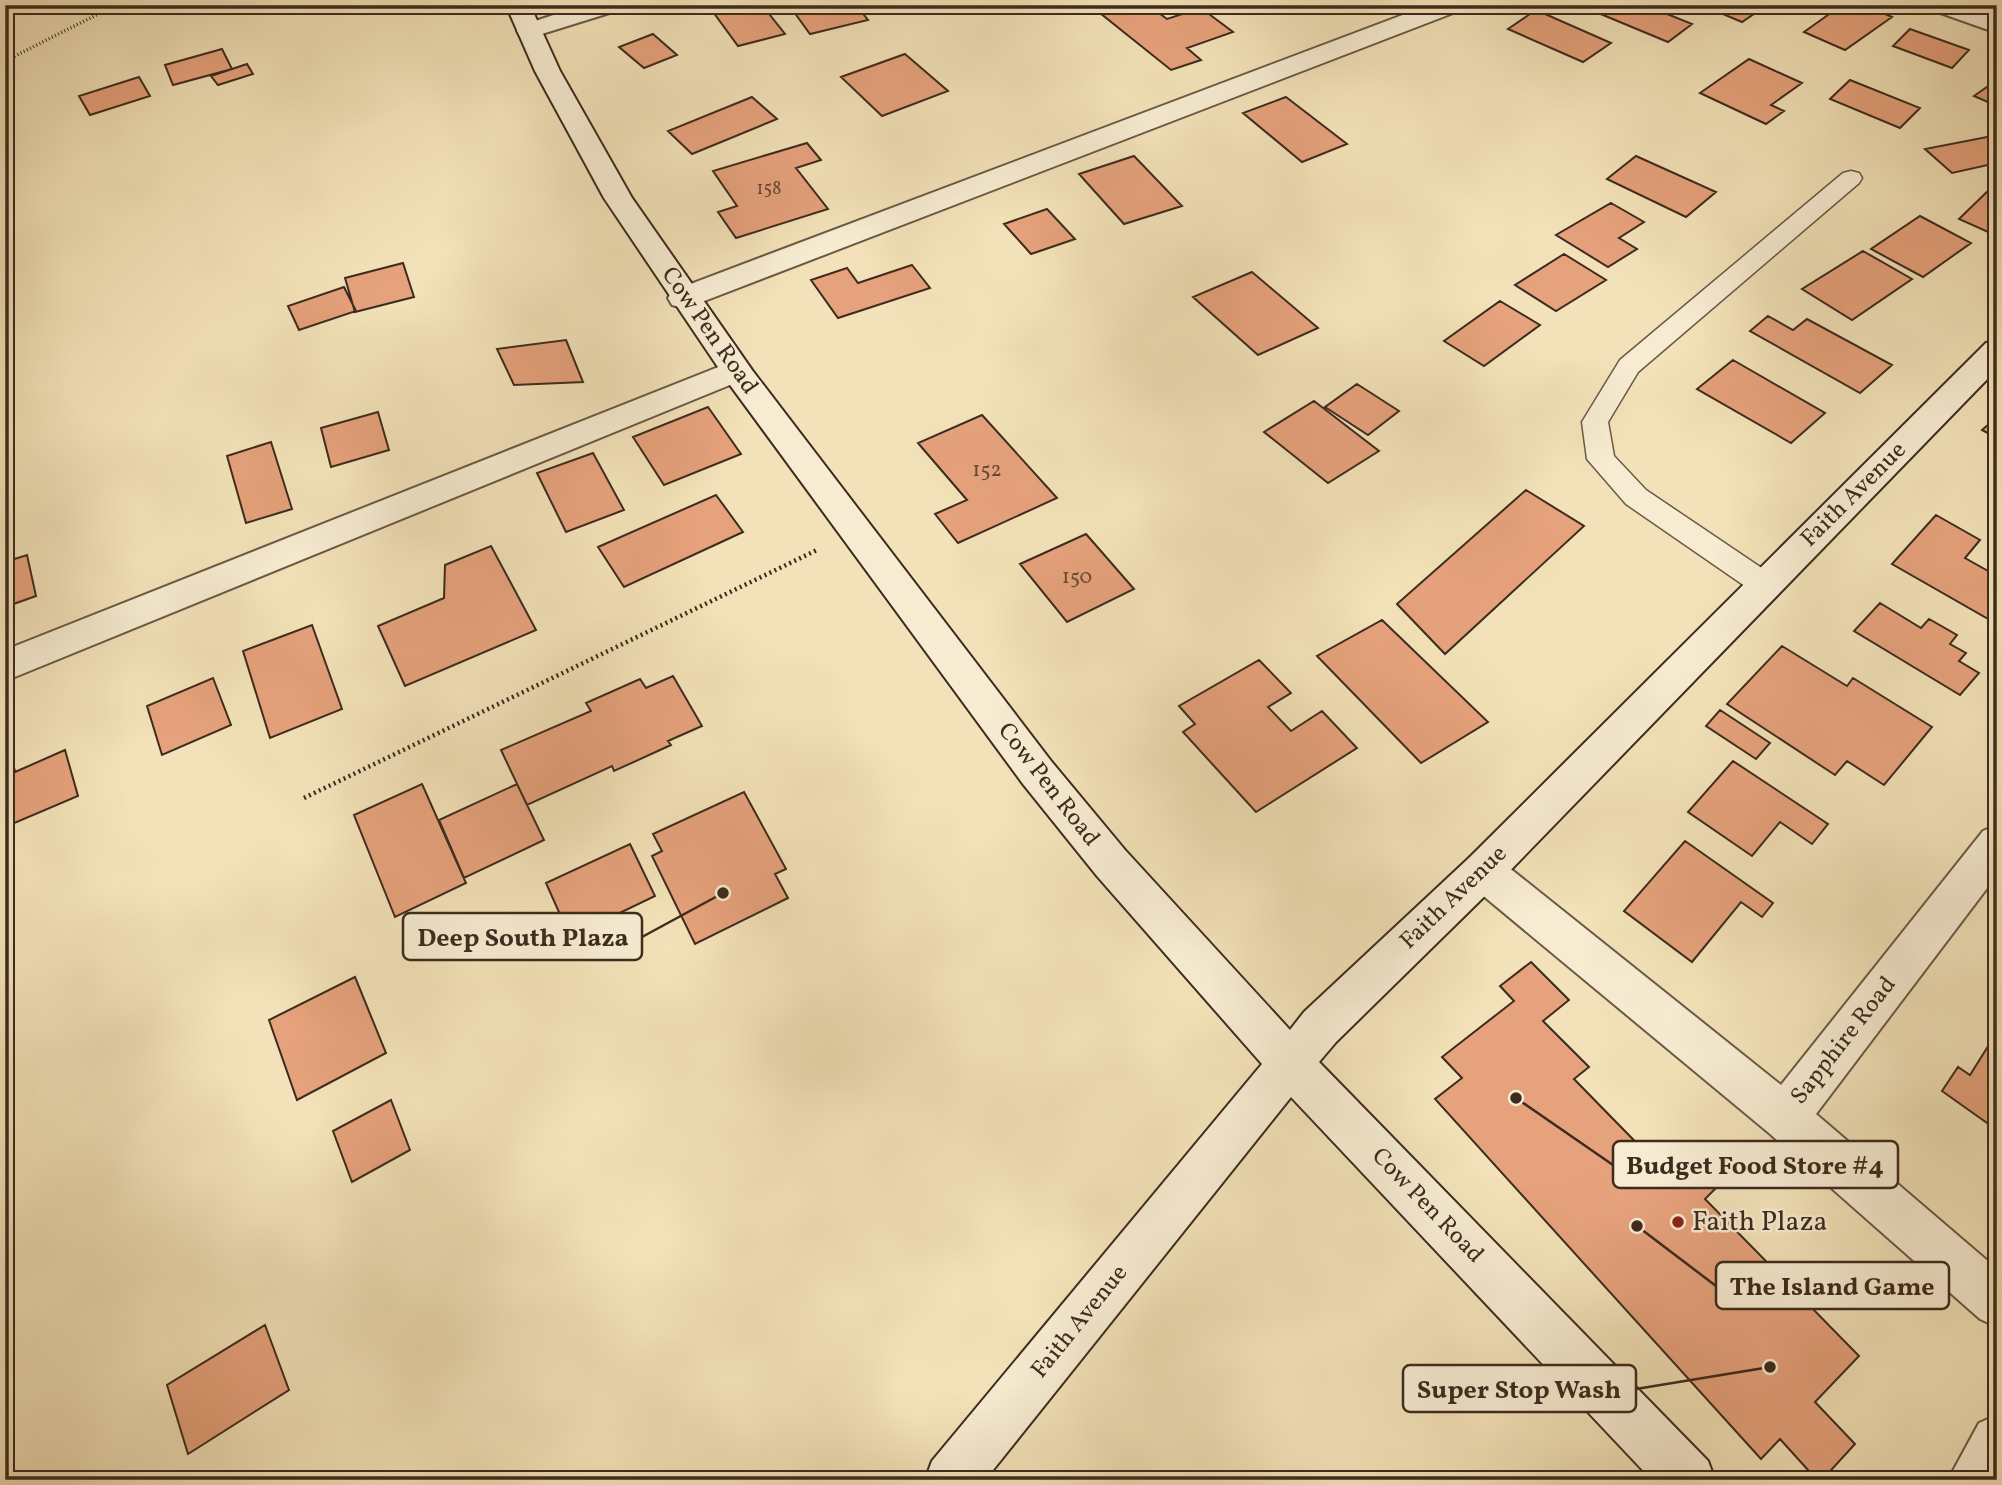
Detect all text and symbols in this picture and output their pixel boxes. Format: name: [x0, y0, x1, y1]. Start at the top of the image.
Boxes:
house number: 158: [757, 177, 781, 202]
street label: Cow Pen Road: [652, 260, 766, 402]
street label: Faith Avenue: [1793, 434, 1915, 556]
house number: 152: [972, 456, 1002, 485]
house number: 150: [1062, 563, 1092, 592]
street label: Cow Pen Road: [989, 716, 1107, 854]
street label: Faith Avenue: [1393, 838, 1515, 958]
callout: Deep South Plaza: [403, 913, 642, 960]
text: Deep South Plaza: [417, 921, 629, 957]
street label: Sapphire Road: [1783, 970, 1905, 1112]
street label: Cow Pen Road: [1363, 1141, 1491, 1271]
callout: Budget Food Store #4: [1613, 1141, 1898, 1188]
text: Budget Food Store #4: [1626, 1149, 1884, 1185]
place label: Faith Plaza: [1692, 1203, 1827, 1242]
marker: Faith Plaza: [1670, 1214, 1686, 1230]
street label: Faith Avenue: [1024, 1258, 1136, 1386]
callout: The Island Game: [1716, 1262, 1949, 1309]
text: The Island Game: [1729, 1270, 1935, 1306]
callout: Super Stop Wash: [1403, 1365, 1636, 1412]
text: Super Stop Wash: [1417, 1373, 1621, 1409]

